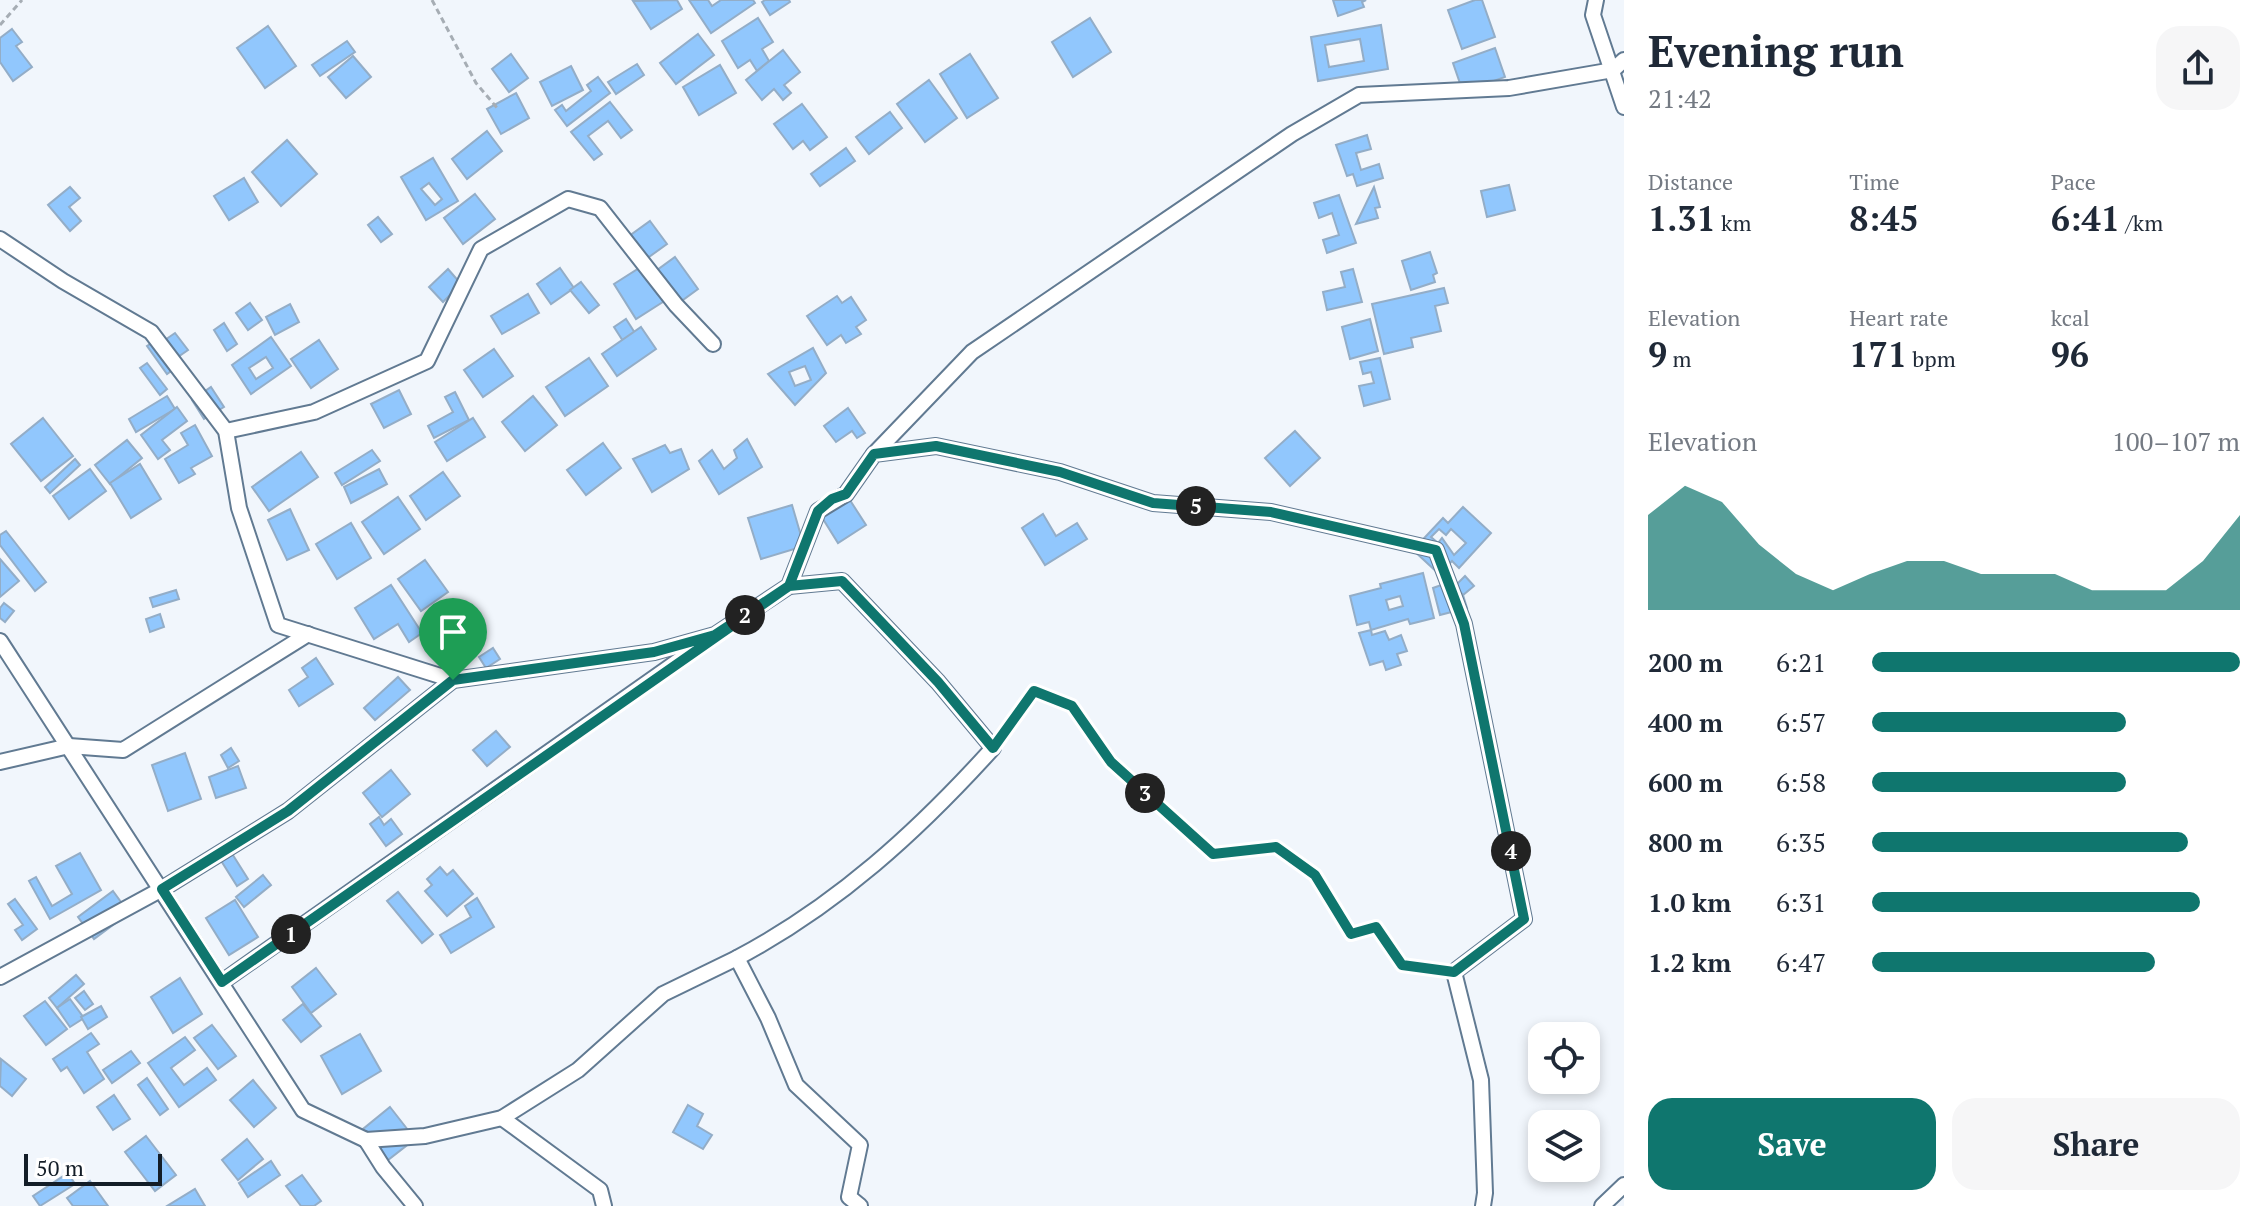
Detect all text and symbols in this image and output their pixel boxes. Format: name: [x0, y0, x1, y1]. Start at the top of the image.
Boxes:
text: Evening run: [1648, 21, 1904, 80]
button: share: [2156, 26, 2240, 110]
text: 21:42: [1648, 81, 1712, 115]
text: Distance: [1648, 167, 1733, 196]
text: Time: [1849, 167, 1900, 196]
text: Pace: [2051, 167, 2096, 196]
text: 1.31: [1648, 196, 1716, 241]
text: 8:45: [1849, 196, 1919, 241]
text: 6:41: [2051, 196, 2120, 241]
text: km: [1716, 208, 1751, 237]
text: /km: [2120, 208, 2163, 237]
text: Elevation: [1648, 303, 1740, 332]
text: Heart rate: [1849, 303, 1948, 332]
text: kcal: [2051, 303, 2090, 332]
text: 9: [1648, 332, 1667, 377]
text: 171: [1849, 332, 1907, 377]
text: 96: [2051, 332, 2089, 377]
text: m: [1667, 344, 1692, 373]
text: bpm: [1907, 344, 1956, 373]
text: Elevation: [1648, 424, 1757, 458]
text: 100–107 m: [2112, 424, 2240, 458]
pin: 5: [1176, 486, 1216, 526]
text: 5: [1190, 491, 1202, 520]
pin: 2: [725, 595, 765, 635]
pin: [419, 598, 487, 680]
text: 2: [739, 600, 751, 629]
icon: arrive: [431, 610, 475, 654]
text: 200 m: [1648, 645, 1723, 679]
text: 6:21: [1776, 645, 1826, 679]
text: 400 m: [1648, 705, 1723, 739]
text: 6:57: [1776, 705, 1826, 739]
text: 600 m: [1648, 765, 1723, 799]
text: 6:58: [1776, 765, 1826, 799]
pin: 3: [1125, 773, 1165, 813]
text: 3: [1139, 778, 1151, 807]
text: 800 m: [1648, 825, 1723, 859]
text: 6:35: [1776, 825, 1826, 859]
pin: 4: [1491, 831, 1531, 871]
text: 4: [1505, 836, 1517, 865]
text: 1.0 km: [1648, 885, 1731, 919]
text: 6:31: [1776, 885, 1826, 919]
pin: 1: [271, 914, 311, 954]
text: 1: [285, 919, 297, 948]
text: 1.2 km: [1648, 945, 1731, 979]
text: 6:47: [1776, 945, 1826, 979]
map controls: [1528, 1022, 1600, 1182]
button: locate: [1528, 1022, 1600, 1094]
button: Save: [1648, 1098, 1936, 1190]
button: Share: [1952, 1098, 2240, 1190]
button: layers: [1528, 1110, 1600, 1182]
scale bar: [24, 1150, 162, 1186]
text: 50 m: [36, 1153, 84, 1182]

